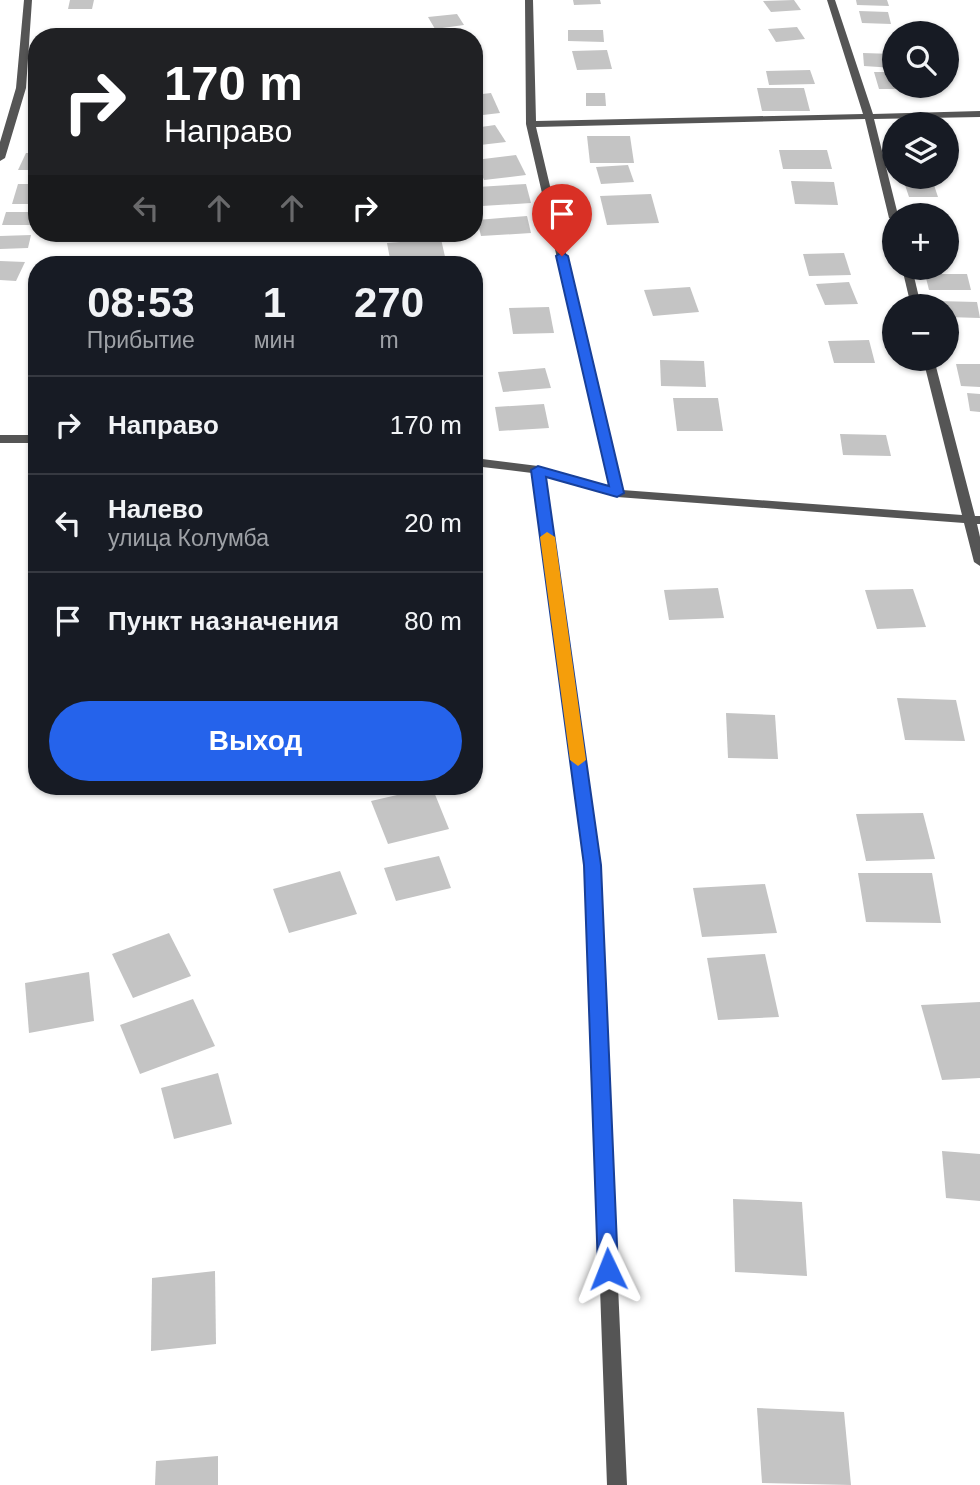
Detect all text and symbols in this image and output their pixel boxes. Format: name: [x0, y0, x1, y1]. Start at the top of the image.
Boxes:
map controls: [882, 21, 959, 371]
button: search: [882, 21, 959, 98]
icon: right: [49, 56, 140, 147]
text: 170 m: [164, 56, 303, 110]
button: layers: [882, 112, 959, 189]
text: Направо: [164, 113, 292, 149]
pin: [532, 184, 592, 256]
icon: left: [127, 189, 165, 227]
icon: ahead: [200, 189, 238, 227]
icon: ahead: [273, 189, 311, 227]
icon: right: [346, 189, 384, 227]
icon: arrive: [543, 195, 581, 233]
button: +: [882, 203, 959, 280]
text: 08:53: [87, 279, 195, 326]
text: 1: [263, 279, 286, 326]
text: 270: [354, 279, 424, 326]
button: −: [882, 294, 959, 371]
text: Прибытие: [87, 327, 195, 353]
text: мин: [254, 327, 295, 353]
text: m: [379, 327, 399, 353]
icon: right: [49, 406, 87, 444]
text: Направо: [108, 410, 219, 440]
text: 170 m: [390, 410, 462, 440]
text: Налево: [108, 494, 203, 524]
icon: left: [49, 504, 87, 542]
text: 20 m: [404, 508, 462, 538]
text: улица Колумба: [108, 525, 269, 551]
icon: arrive: [49, 602, 87, 640]
text: Пункт назначения: [108, 606, 339, 636]
text: 80 m: [404, 606, 462, 636]
button: Выход: [49, 701, 462, 781]
position arrow: [571, 1232, 645, 1306]

